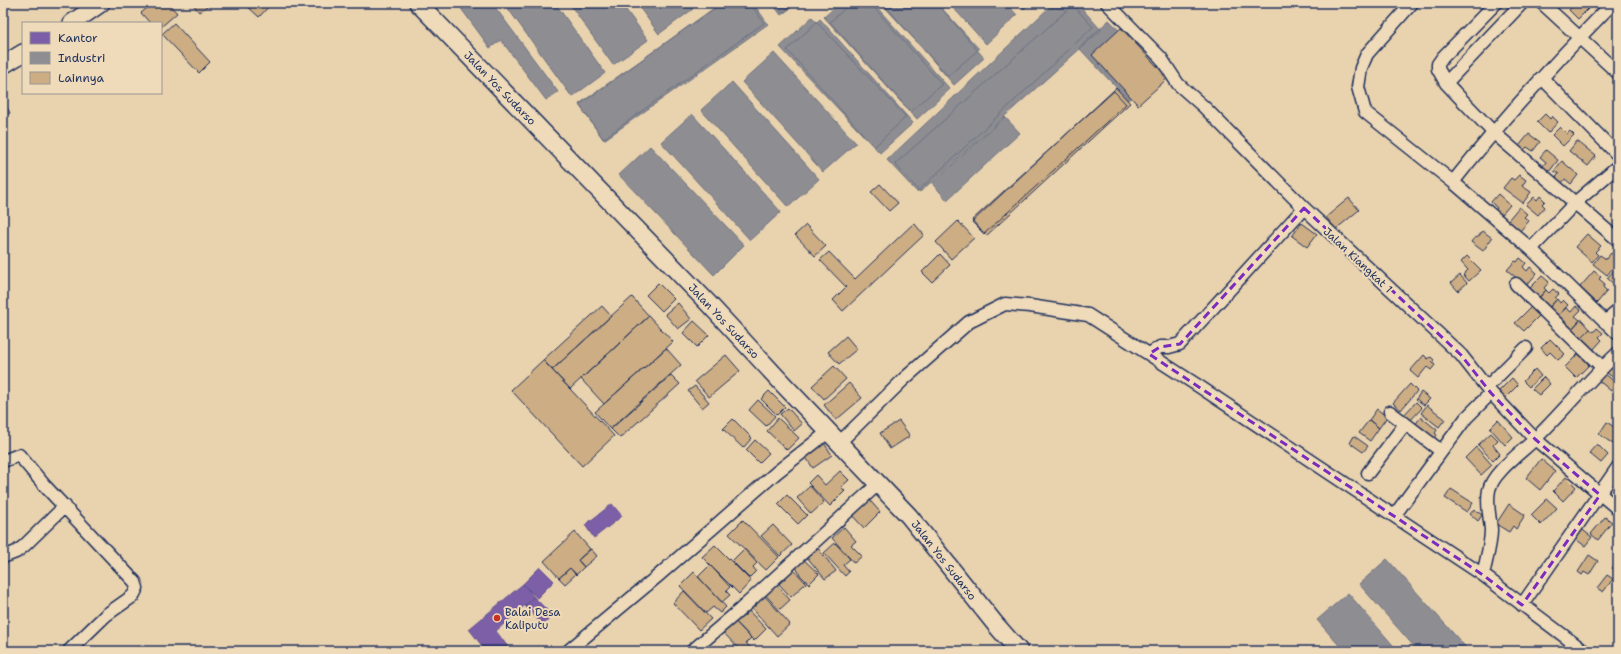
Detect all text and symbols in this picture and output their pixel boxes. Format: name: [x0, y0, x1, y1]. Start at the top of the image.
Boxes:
legend: [22, 22, 162, 94]
text: Kantor: [58, 30, 98, 46]
street label: Jalan Yos Sudarso: [460, 48, 539, 129]
text: Industri: [58, 50, 105, 66]
text: Lainnya: [58, 70, 104, 86]
street label: Jalan Kiangkat 1: [1320, 224, 1396, 296]
street label: Jalan Yos Sudarso: [685, 281, 763, 362]
street label: Jalan Yos Sudarso: [908, 517, 980, 604]
place label: Balai Desa Kaliputu: [505, 605, 561, 633]
marker: Balai Desa Kaliputu: [492, 613, 502, 623]

